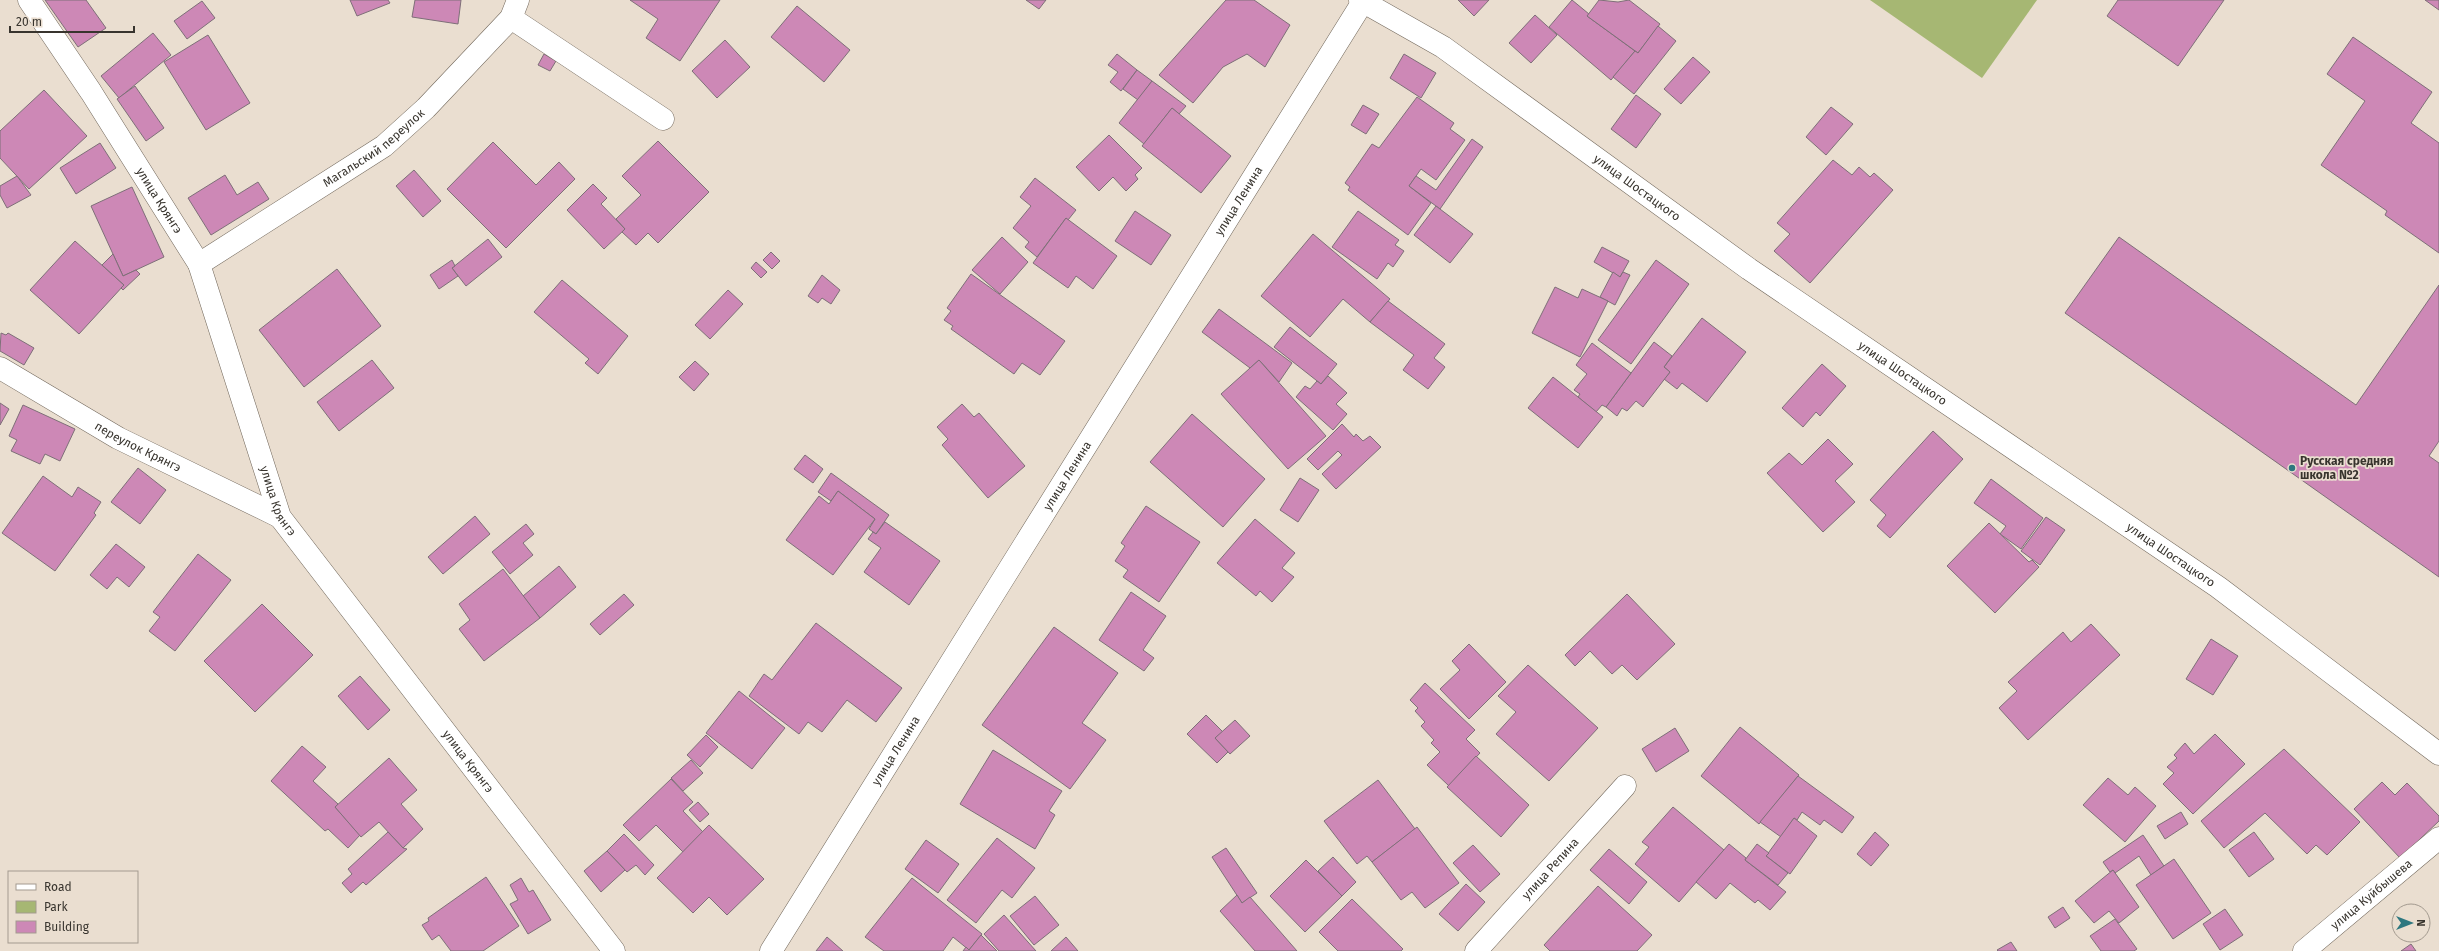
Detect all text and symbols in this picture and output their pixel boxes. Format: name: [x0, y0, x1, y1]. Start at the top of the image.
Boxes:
scale bar: [10, 8, 134, 34]
text: 20 m: [16, 15, 42, 29]
street label: Магальский переулок: [320, 105, 428, 190]
street label: улица Шостацкого: [1591, 151, 1683, 224]
street label: улица Ленина: [1212, 164, 1266, 238]
street label: улица Крянгэ: [133, 165, 185, 236]
street label: улица Шостацкого: [1856, 338, 1950, 408]
street label: переулок Крянгэ: [92, 419, 184, 475]
street label: улица Ленина: [1040, 439, 1094, 513]
place label: Русская средняя школа №2: [2300, 454, 2394, 482]
marker: Русская средняя школа №2: [2287, 463, 2297, 473]
street label: улица Крянгэ: [257, 464, 299, 539]
street label: улица Шостацкого: [2124, 520, 2218, 590]
street label: улица Ленина: [869, 713, 923, 788]
street label: улица Крянгэ: [440, 727, 497, 796]
street label: улица Репина: [1519, 835, 1582, 902]
street label: улица Куйбышева: [2328, 856, 2415, 933]
legend: [8, 871, 138, 943]
text: Road: [44, 880, 72, 894]
text: Park: [44, 900, 68, 914]
north arrow: [2391, 903, 2431, 943]
text: N: [2414, 919, 2427, 927]
text: Building: [44, 920, 90, 934]

